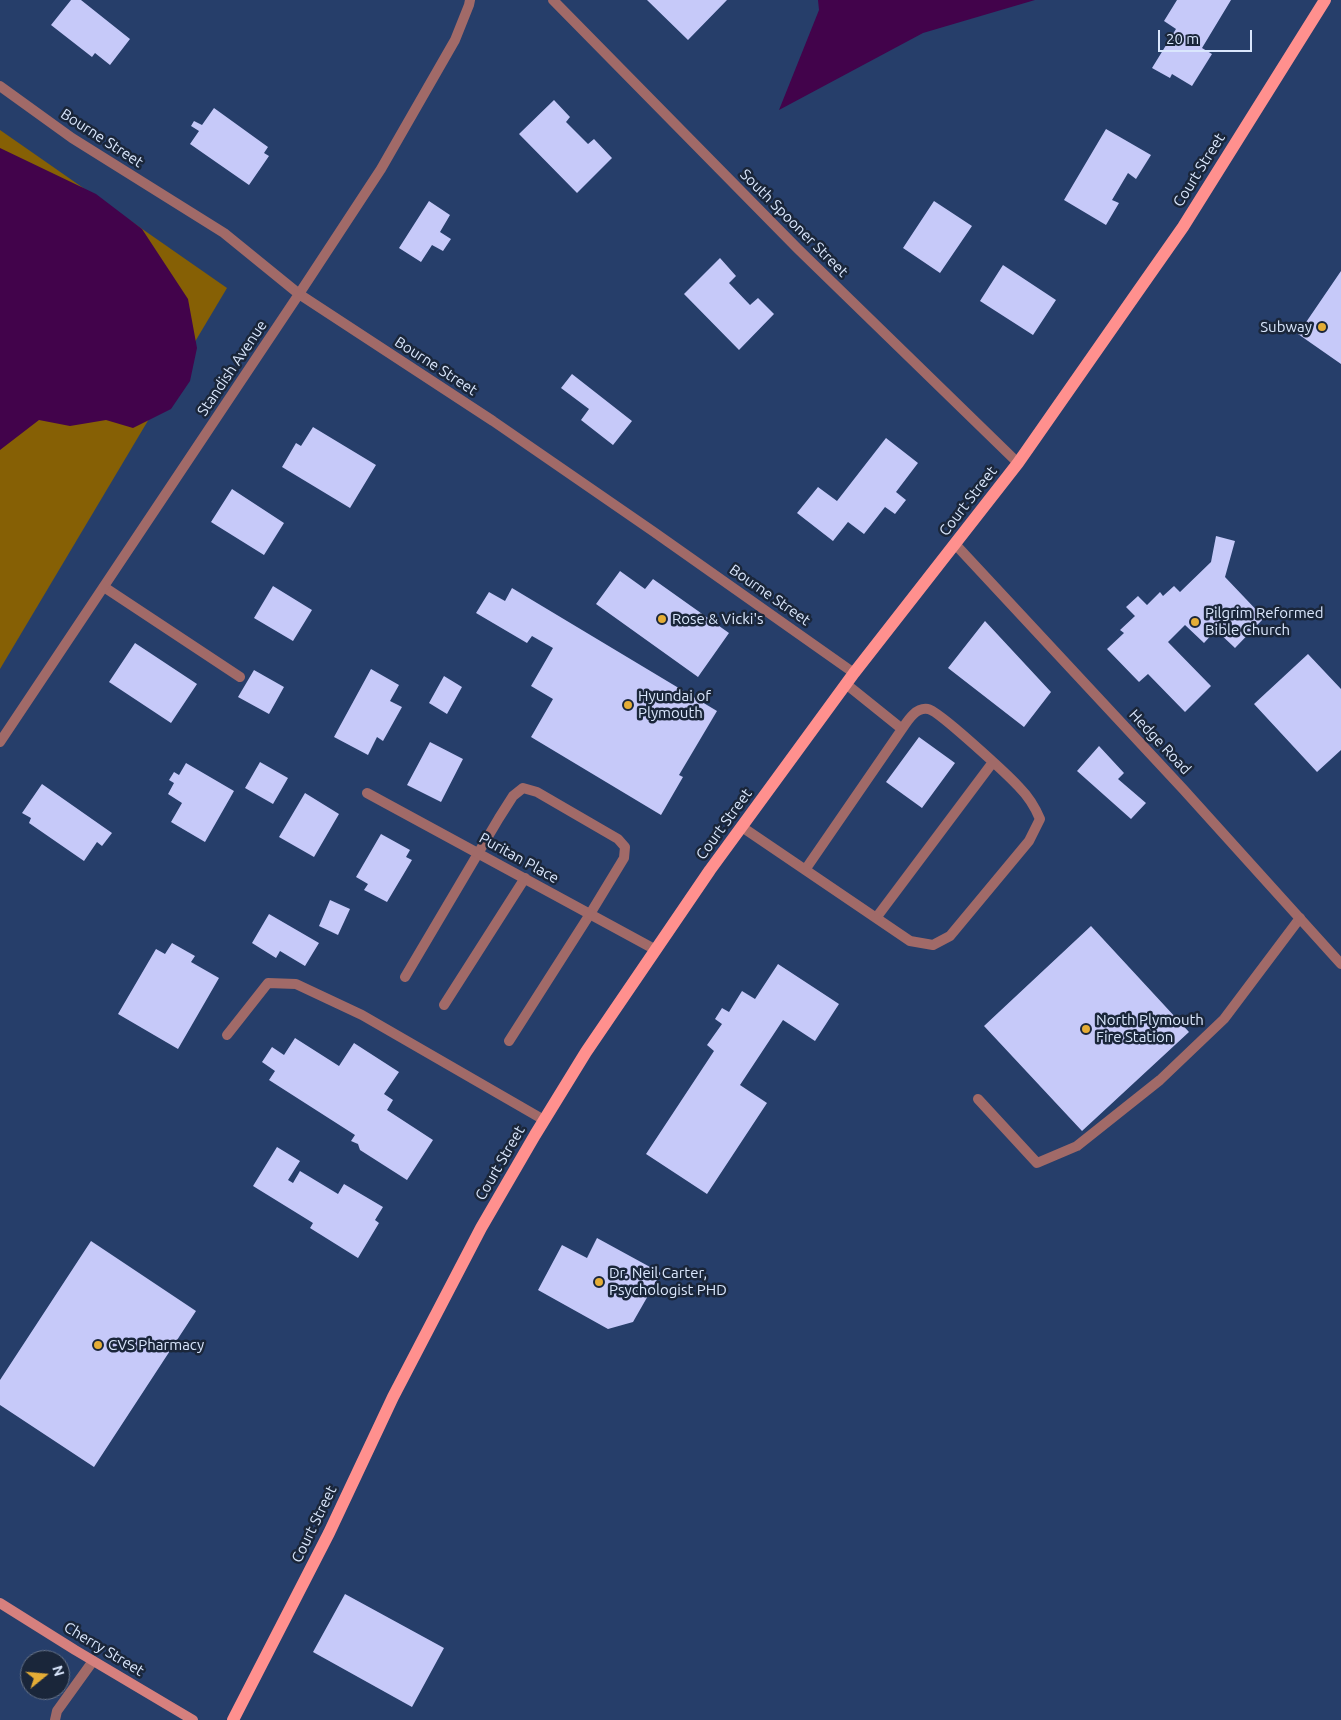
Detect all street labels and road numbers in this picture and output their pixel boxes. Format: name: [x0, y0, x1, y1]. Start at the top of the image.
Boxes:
street label: Bourne Street: [57, 105, 147, 171]
street label: Court Street: [1169, 130, 1229, 210]
street label: South Spooner Street: [736, 165, 852, 281]
street label: Standish Avenue: [193, 317, 271, 419]
street label: Bourne Street: [391, 333, 481, 399]
street label: Court Street: [935, 463, 1001, 539]
street label: Bourne Street: [726, 560, 814, 630]
street label: Hedge Road: [1125, 706, 1195, 778]
street label: Court Street: [692, 785, 756, 863]
street label: Puritan Place: [476, 829, 562, 887]
street label: Court Street: [471, 1122, 529, 1204]
street label: Court Street: [288, 1483, 340, 1565]
street label: Cherry Street: [61, 1618, 147, 1680]

